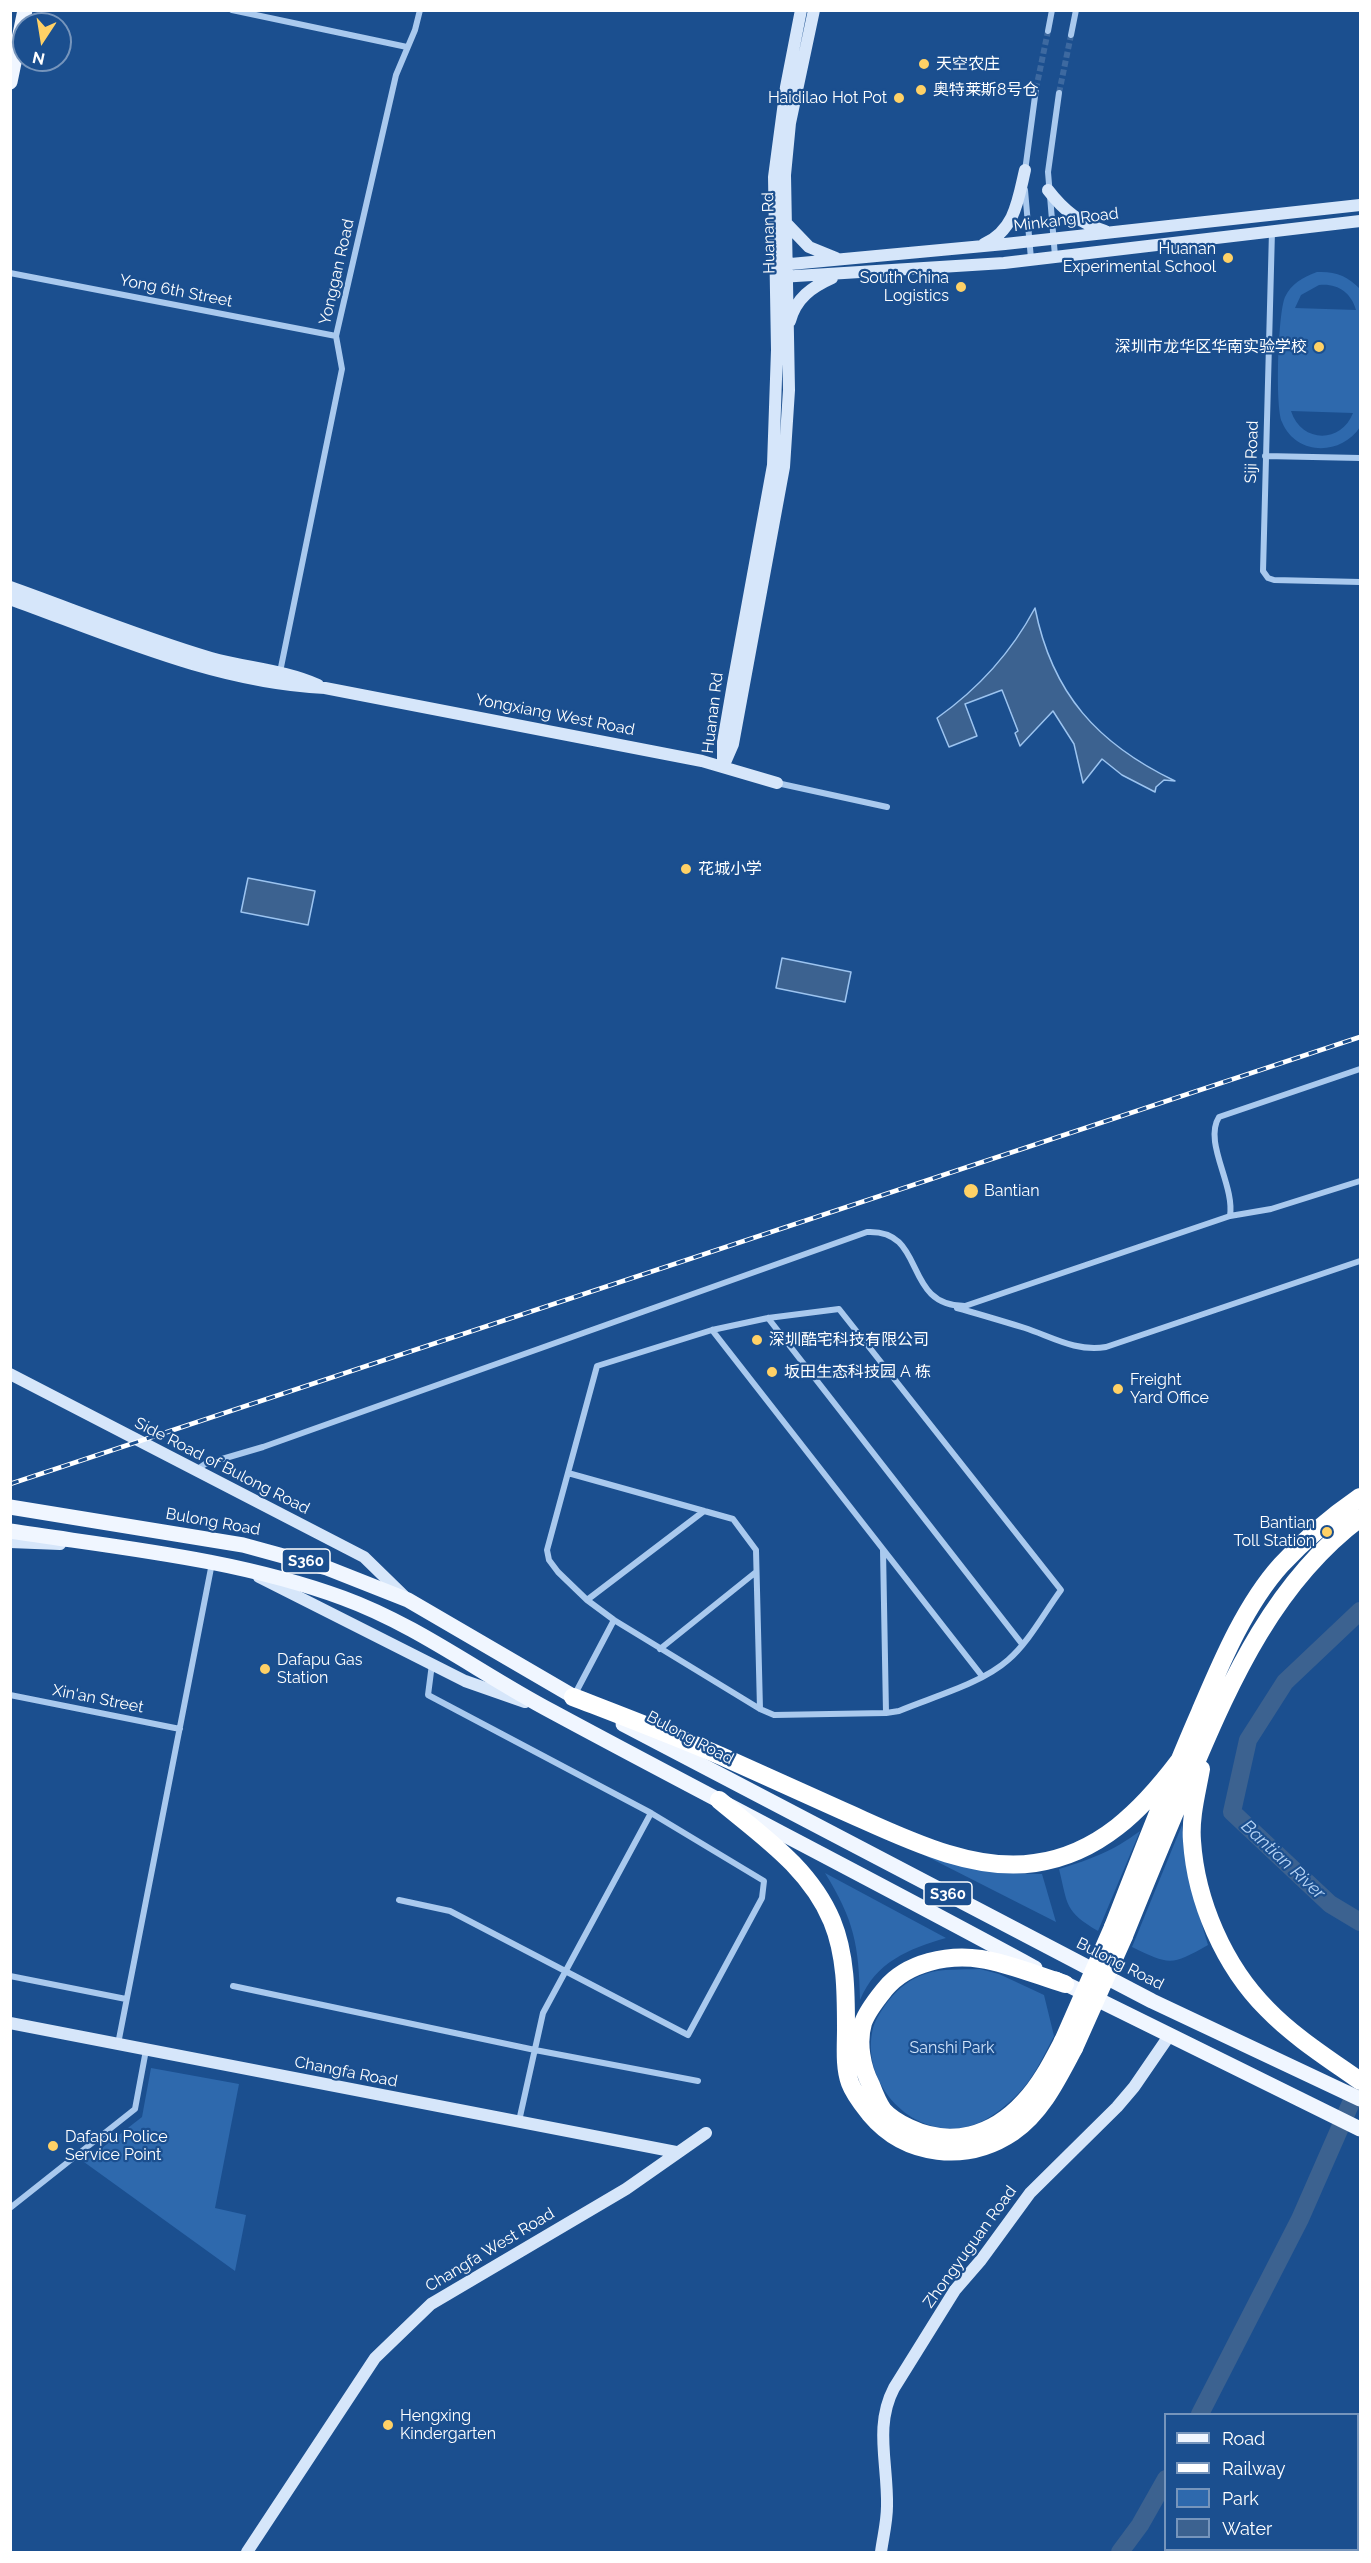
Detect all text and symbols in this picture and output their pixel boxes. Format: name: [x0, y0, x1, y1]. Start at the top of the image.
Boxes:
north arrow: [12, 12, 72, 72]
text: N: [31, 48, 47, 69]
place label: 天空农庄: [936, 54, 1000, 74]
marker: 天空农庄: [917, 57, 931, 71]
place label: 奥特莱斯8号仓: [933, 80, 1038, 100]
marker: 奥特莱斯8号仓: [914, 83, 928, 97]
place label: Haidilao Hot Pot: [768, 88, 887, 108]
marker: Haidilao Hot Pot: [892, 91, 906, 105]
street label: Huanan Rd: [759, 192, 779, 274]
street label: Minkang Road: [1012, 204, 1120, 236]
street label: Yonggan Road: [315, 217, 359, 327]
place label: Huanan Experimental School: [1063, 239, 1216, 277]
marker: Huanan Experimental School: [1221, 251, 1235, 265]
place label: South China Logistics: [860, 268, 949, 306]
street label: Yong 6th Street: [118, 271, 234, 311]
marker: South China Logistics: [954, 280, 968, 294]
place label: 深圳市龙华区华南实验学校: [1115, 337, 1307, 357]
marker: 深圳市龙华区华南实验学校: [1312, 340, 1326, 354]
street label: Siji Road: [1241, 420, 1263, 484]
street label: Huanan Rd: [698, 671, 728, 755]
street label: Yongxiang West Road: [474, 690, 636, 740]
place label: 花城小学: [698, 859, 762, 879]
marker: 花城小学: [679, 862, 693, 876]
place label: Bantian: [984, 1181, 1040, 1201]
marker: Bantian: [962, 1182, 980, 1200]
place label: 深圳酷宅科技有限公司: [769, 1330, 929, 1350]
marker: 深圳酷宅科技有限公司: [750, 1333, 764, 1347]
place label: 坂田生态科技园 A 栋: [784, 1362, 931, 1382]
marker: 坂田生态科技园 A 栋: [765, 1365, 779, 1379]
place label: Freight Yard Office: [1130, 1370, 1209, 1408]
marker: Freight Yard Office: [1111, 1382, 1125, 1396]
street label: Side Road of Bulong Road: [131, 1414, 313, 1518]
street label: Bulong Road: [164, 1504, 262, 1540]
place label: Bantian Toll Station: [1233, 1513, 1315, 1551]
marker: Bantian Toll Station: [1320, 1525, 1334, 1539]
road number: S360: [282, 1549, 330, 1573]
place label: Dafapu Gas Station: [277, 1650, 362, 1688]
marker: Dafapu Gas Station: [258, 1662, 272, 1676]
street label: Xin'an Street: [51, 1681, 145, 1717]
street label: Bulong Road: [643, 1707, 737, 1769]
water label: Bantian River: [1237, 1816, 1329, 1904]
road number: S360: [924, 1882, 972, 1906]
street label: Bulong Road: [1073, 1934, 1167, 1994]
park label: Sanshi Park: [909, 2038, 995, 2058]
street label: Changfa Road: [293, 2053, 399, 2091]
place label: Dafapu Police Service Point: [65, 2127, 168, 2165]
marker: Dafapu Police Service Point: [46, 2139, 60, 2153]
street label: Zhongyuguan Road: [919, 2182, 1021, 2312]
street label: Changfa West Road: [422, 2204, 558, 2296]
place label: Hengxing Kindergarten: [400, 2406, 496, 2444]
legend: [1164, 2413, 1359, 2551]
marker: Hengxing Kindergarten: [381, 2418, 395, 2432]
text: Road: [1222, 2428, 1265, 2449]
text: Railway: [1222, 2458, 1286, 2479]
text: Park: [1222, 2488, 1259, 2509]
text: Water: [1222, 2518, 1272, 2539]

